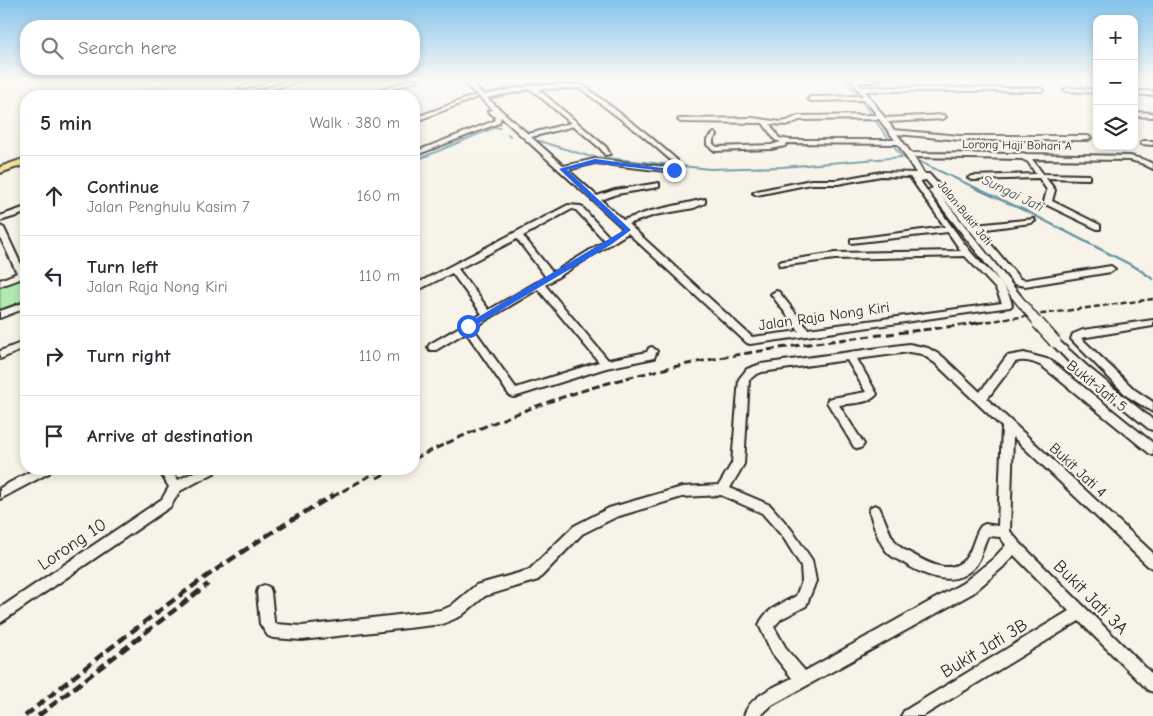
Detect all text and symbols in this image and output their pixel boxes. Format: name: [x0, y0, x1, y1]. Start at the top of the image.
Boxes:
map controls: [1093, 15, 1138, 150]
button: +: [1093, 15, 1138, 60]
search box: [20, 20, 420, 75]
icon: search: [38, 34, 66, 62]
text: Search here: [78, 37, 177, 59]
button: −: [1093, 60, 1138, 105]
button: layers: [1093, 105, 1138, 150]
text: 5 min: [40, 111, 92, 135]
text: Walk · 380 m: [310, 114, 400, 132]
street label: Lorong Haji Bohari A: [962, 137, 1072, 153]
route end: [663, 159, 686, 182]
water label: Sungai Jati: [979, 171, 1047, 216]
text: Continue: [87, 176, 159, 198]
street label: Jalan Bukit Jati: [935, 178, 995, 248]
icon: ahead: [40, 182, 68, 210]
text: 160 m: [357, 187, 400, 205]
text: Jalan Penghulu Kasim 7: [87, 198, 250, 216]
text: Turn left: [87, 256, 158, 278]
icon: left: [40, 262, 68, 290]
text: 110 m: [359, 267, 400, 285]
text: Jalan Raja Nong Kiri: [87, 278, 228, 296]
street label: Jalan Raja Nong Kiri: [757, 298, 891, 334]
route start: [457, 315, 480, 338]
icon: right: [40, 342, 68, 370]
text: Turn right: [87, 345, 171, 367]
text: 110 m: [359, 347, 400, 365]
street label: Bukit Jati 5: [1063, 356, 1131, 416]
icon: arrive: [40, 422, 68, 450]
text: Arrive at destination: [87, 425, 253, 447]
street label: Bukit Jati 4: [1046, 439, 1110, 501]
street label: Lorong 10: [34, 514, 111, 575]
street label: Bukit Jati 3A: [1049, 556, 1132, 639]
street label: Bukit Jati 3B: [937, 614, 1031, 682]

